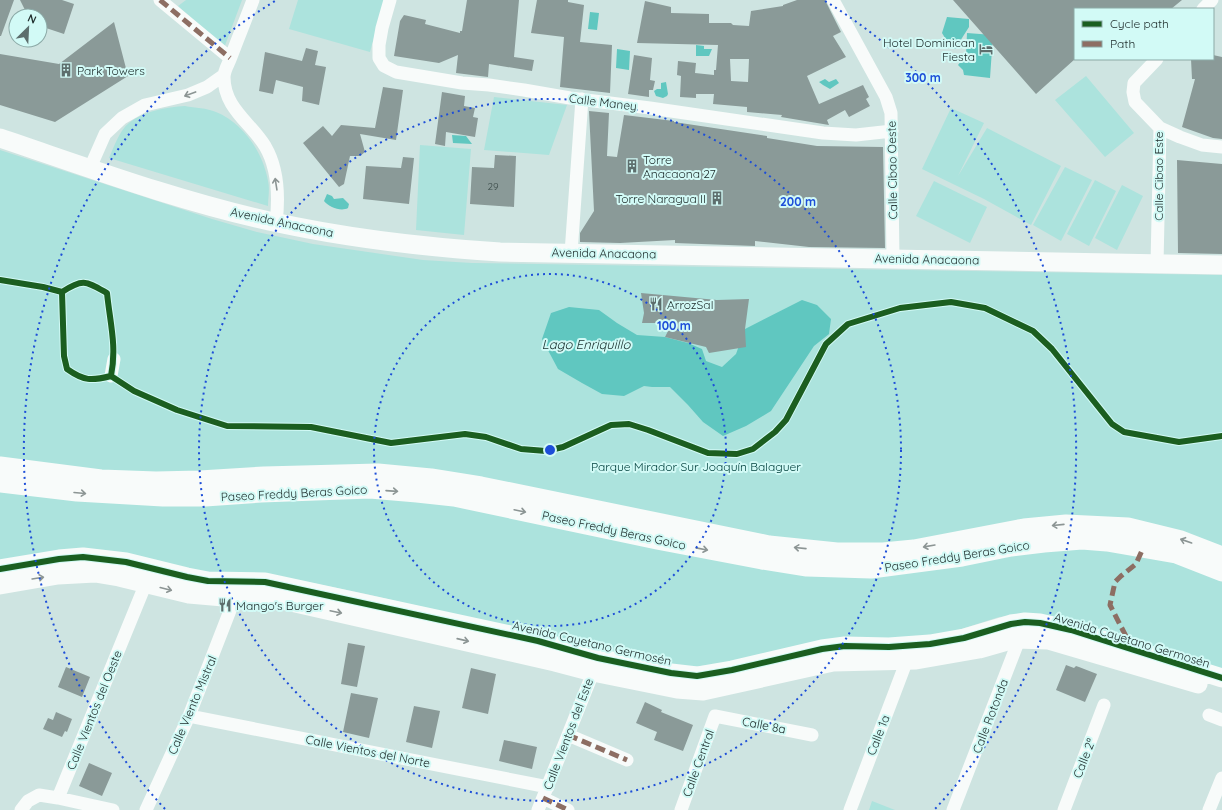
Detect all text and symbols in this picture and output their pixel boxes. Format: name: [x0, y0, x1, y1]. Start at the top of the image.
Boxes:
north arrow: [8, 8, 48, 48]
legend: [1074, 8, 1214, 60]
text: N: [26, 11, 39, 27]
text: Cycle path: [1110, 16, 1169, 31]
place label: Hotel Dominican Fiesta: [883, 35, 975, 64]
text: Path: [1110, 36, 1135, 51]
hotel icon: Hotel Dominican Fiesta: [978, 41, 994, 57]
building icon: Park Towers: [58, 62, 74, 78]
place label: Park Towers: [77, 63, 145, 78]
text: 300 m: [905, 70, 941, 85]
one-way arrow: [184, 90, 196, 98]
street label: Calle Maney: [568, 90, 638, 114]
street label: Calle Cibao Oeste: [884, 120, 900, 219]
street label: Calle Cibao Este: [1151, 131, 1166, 221]
place label: Torre Anacaona 27: [643, 152, 716, 181]
building icon: Torre Anacaona 27: [624, 158, 640, 174]
one-way arrow: [272, 178, 280, 191]
house number: 29: [487, 180, 499, 193]
building icon: Torre Naragua II: [709, 190, 725, 206]
place label: Torre Naragua II: [615, 191, 706, 206]
text: 200 m: [780, 194, 816, 209]
street label: Avenida Anacaona: [229, 204, 335, 240]
street label: Avenida Anacaona: [552, 245, 656, 261]
street label: Avenida Anacaona: [875, 251, 979, 267]
restaurant icon: ArrozSal: [648, 296, 664, 312]
place label: ArrozSal: [667, 297, 713, 312]
text: 100 m: [657, 318, 691, 333]
water label: Lago Enriquillo: [542, 336, 631, 352]
centre of rings: [543, 443, 557, 457]
park label: Parque Mirador Sur Joaquín Balaguer: [591, 459, 801, 474]
street label: Paseo Freddy Beras Goico: [220, 482, 368, 504]
one-way arrow: [385, 487, 398, 494]
one-way arrow: [73, 489, 86, 496]
one-way arrow: [513, 507, 526, 515]
street label: Paseo Freddy Beras Goico: [541, 507, 687, 553]
one-way arrow: [1052, 521, 1065, 529]
street label: Paseo Freddy Beras Goico: [883, 537, 1031, 575]
one-way arrow: [1180, 537, 1192, 545]
one-way arrow: [923, 542, 936, 550]
one-way arrow: [794, 544, 807, 552]
one-way arrow: [695, 545, 708, 553]
one-way arrow: [31, 574, 44, 582]
one-way arrow: [159, 585, 172, 593]
restaurant icon: Mango's Burger: [217, 597, 233, 613]
place label: Mango's Burger: [236, 598, 324, 613]
one-way arrow: [329, 609, 342, 617]
street label: Avenida Cayetano Germosén: [1052, 609, 1212, 671]
street label: Avenida Cayetano Germosén: [511, 617, 673, 669]
one-way arrow: [456, 637, 469, 645]
street label: Calle Vientos del Oeste: [63, 648, 125, 772]
street label: Calle Viento Mistral: [164, 653, 220, 757]
street label: Calle Vientos del Este: [540, 676, 596, 792]
street label: Calle Rotonda: [969, 677, 1011, 755]
street label: Calle 8a: [741, 713, 787, 737]
street label: Calle 1a: [863, 713, 893, 757]
street label: Calle Central: [679, 727, 717, 799]
street label: Calle Vientos del Norte: [304, 732, 432, 770]
street label: Calle 2ª: [1070, 736, 1098, 780]

